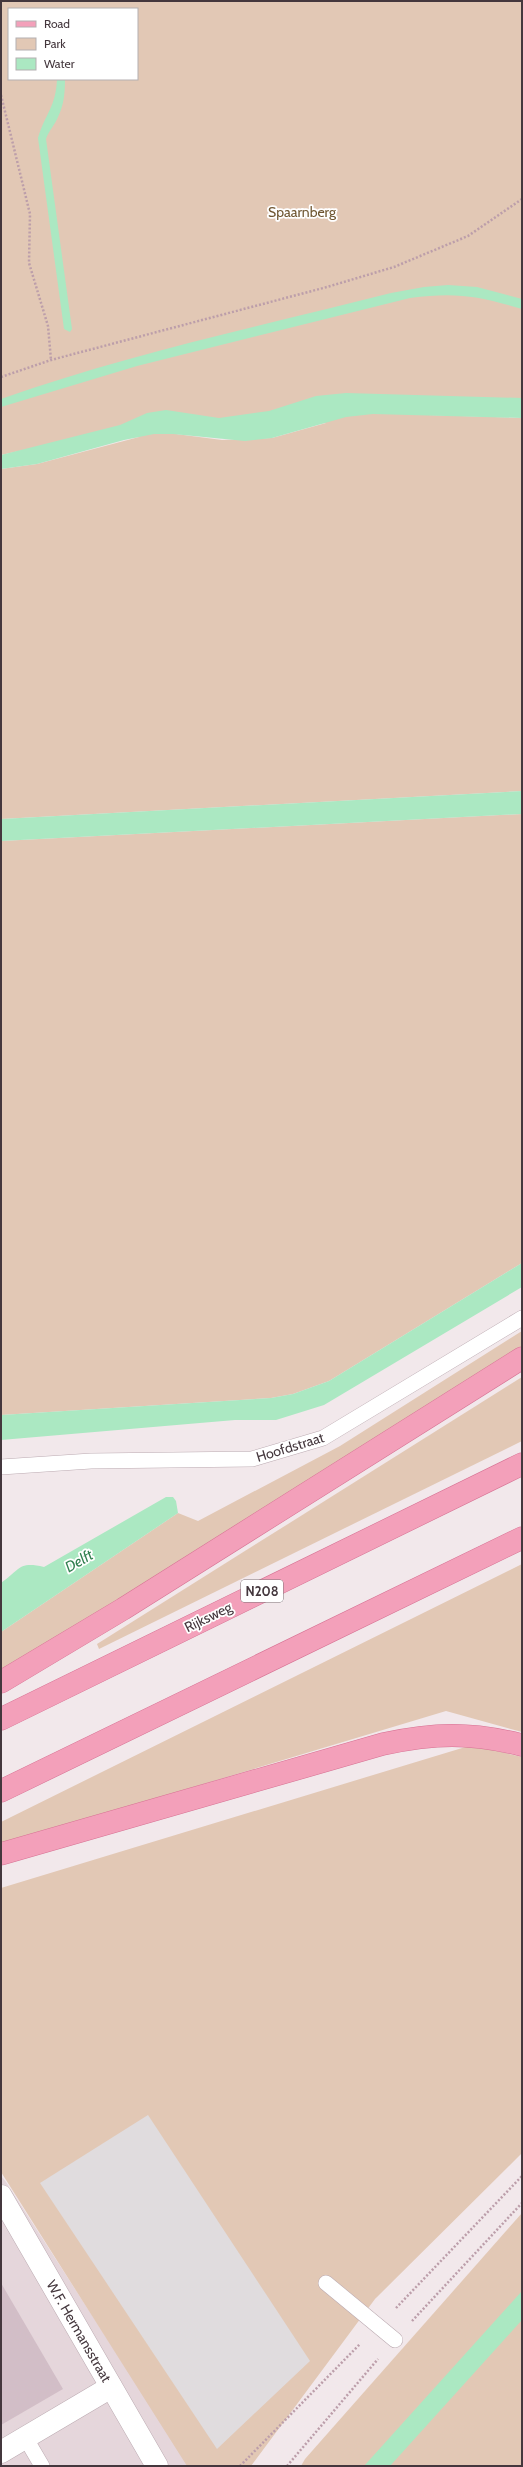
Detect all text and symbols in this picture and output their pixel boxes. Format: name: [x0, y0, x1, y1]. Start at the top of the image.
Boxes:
legend: [8, 8, 138, 80]
text: Road: [44, 16, 70, 31]
text: Park: [44, 36, 66, 51]
text: Water: [44, 56, 75, 71]
park label: Spaarnberg: [268, 203, 337, 221]
street label: Hoofdstraat: [254, 1428, 326, 1466]
water label: Delft: [62, 1546, 97, 1576]
road number: N208: [241, 1580, 283, 1602]
street label: Rijksweg: [181, 1597, 236, 1636]
street label: W.F. Hermansstraat: [42, 2277, 116, 2385]

